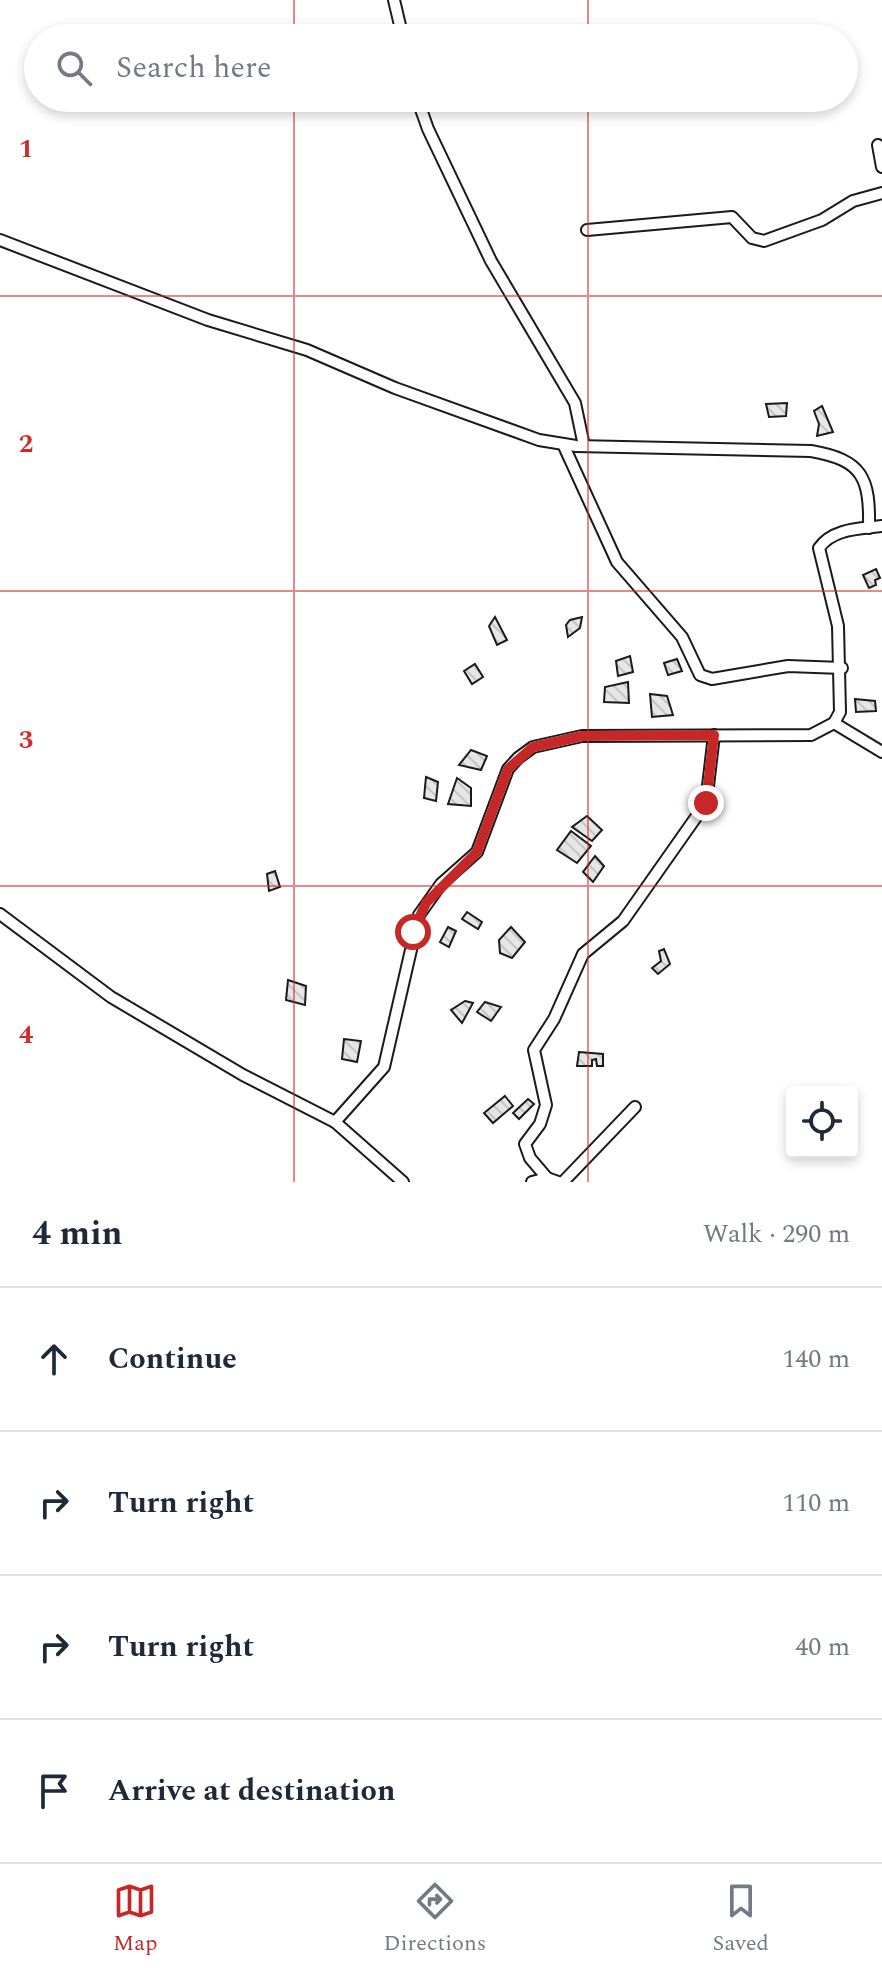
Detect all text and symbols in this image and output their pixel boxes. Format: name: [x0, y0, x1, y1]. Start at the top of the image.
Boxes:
search box: [24, 24, 858, 112]
text: Search here: [116, 45, 272, 91]
icon: search: [52, 46, 96, 90]
text: 1: [19, 129, 33, 169]
text: 2: [19, 424, 33, 464]
text: 3: [19, 720, 33, 760]
route end: [688, 785, 724, 821]
route start: [395, 914, 431, 950]
text: 4: [19, 1015, 34, 1055]
map controls: [786, 1086, 858, 1158]
button: locate: [786, 1086, 858, 1158]
text: 4 min: [32, 1208, 122, 1260]
text: Walk · 290 m: [703, 1214, 850, 1254]
text: Continue: [108, 1336, 237, 1382]
icon: ahead: [32, 1337, 76, 1381]
text: 140 m: [782, 1339, 850, 1379]
text: Turn right: [108, 1480, 254, 1526]
icon: right: [32, 1481, 76, 1525]
text: 110 m: [782, 1483, 850, 1523]
text: Turn right: [108, 1624, 254, 1670]
icon: right: [32, 1625, 76, 1669]
text: 40 m: [795, 1627, 850, 1667]
text: Arrive at destination: [108, 1768, 395, 1814]
icon: arrive: [32, 1769, 76, 1813]
tab: Map: [113, 1879, 157, 1960]
tab: Directions: [384, 1879, 486, 1960]
tab: Saved: [712, 1879, 769, 1960]

